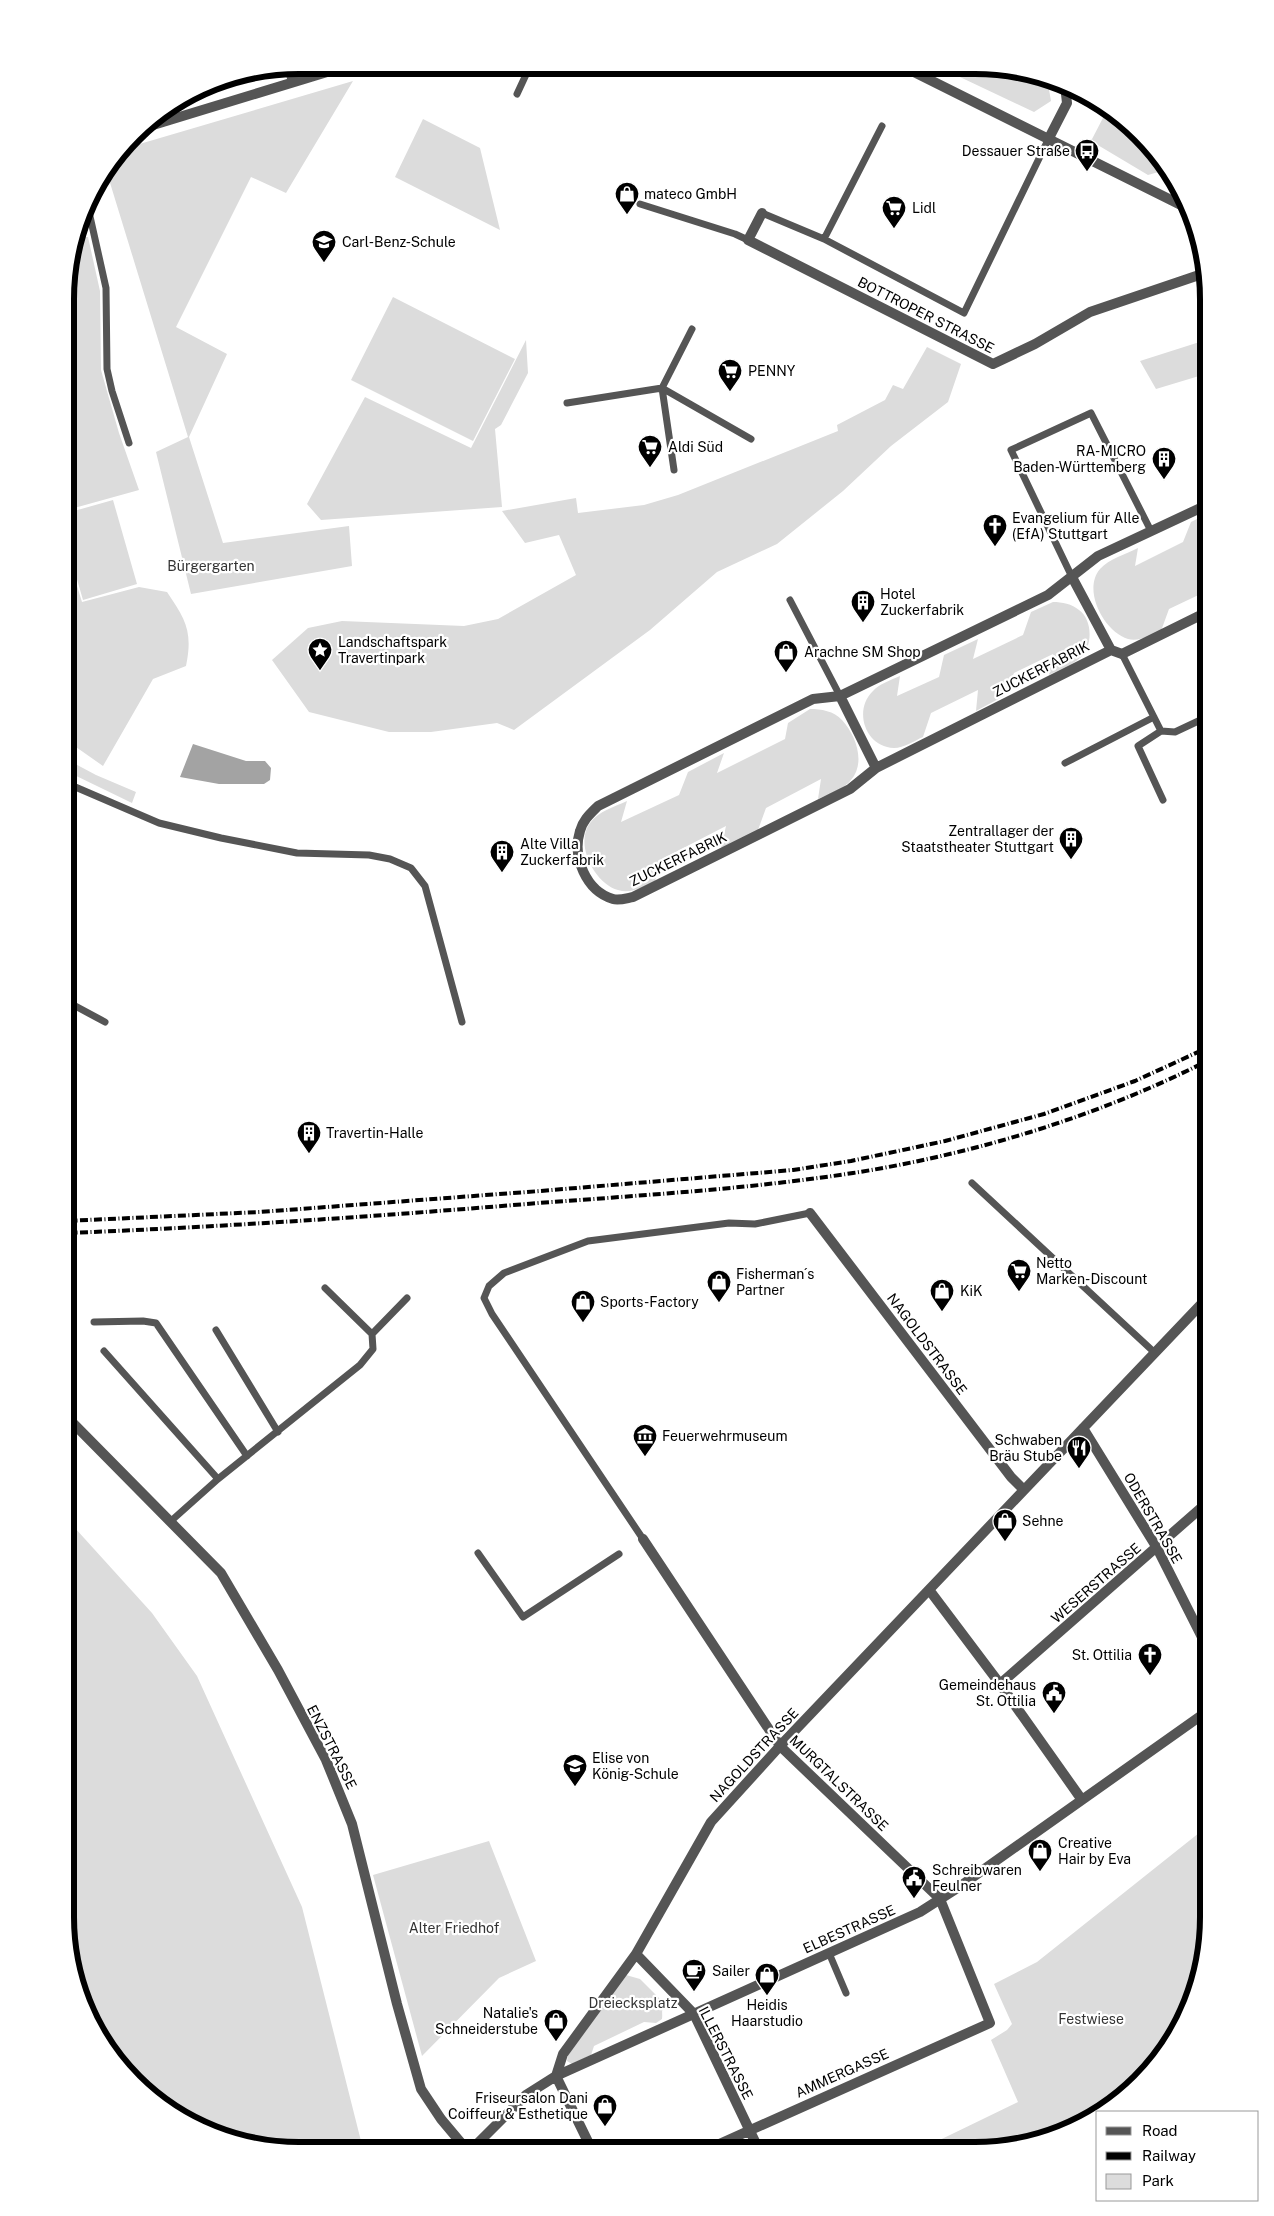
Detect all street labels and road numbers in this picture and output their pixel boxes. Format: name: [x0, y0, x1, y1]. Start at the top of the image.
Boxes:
street label: BOTTROPER STRASSE: [855, 274, 997, 356]
street label: ZUCKERFABRIK: [990, 638, 1092, 700]
street label: ZUCKERFABRIK: [627, 828, 730, 889]
street label: NAGOLDSTRASSE: [884, 1290, 970, 1398]
street label: ODERSTRASSE: [1121, 1470, 1185, 1566]
street label: WESERSTRASSE: [1048, 1540, 1144, 1626]
street label: ENZSTRASSE: [304, 1702, 360, 1792]
street label: NAGOLDSTRASSE: [706, 1705, 802, 1805]
street label: MURGTALSTRASSE: [786, 1732, 892, 1834]
street label: ELBESTRASSE: [800, 1901, 898, 1957]
street label: ILLERSTRASSE: [696, 2004, 756, 2102]
street label: AMMERGASSE: [793, 2045, 891, 2101]

